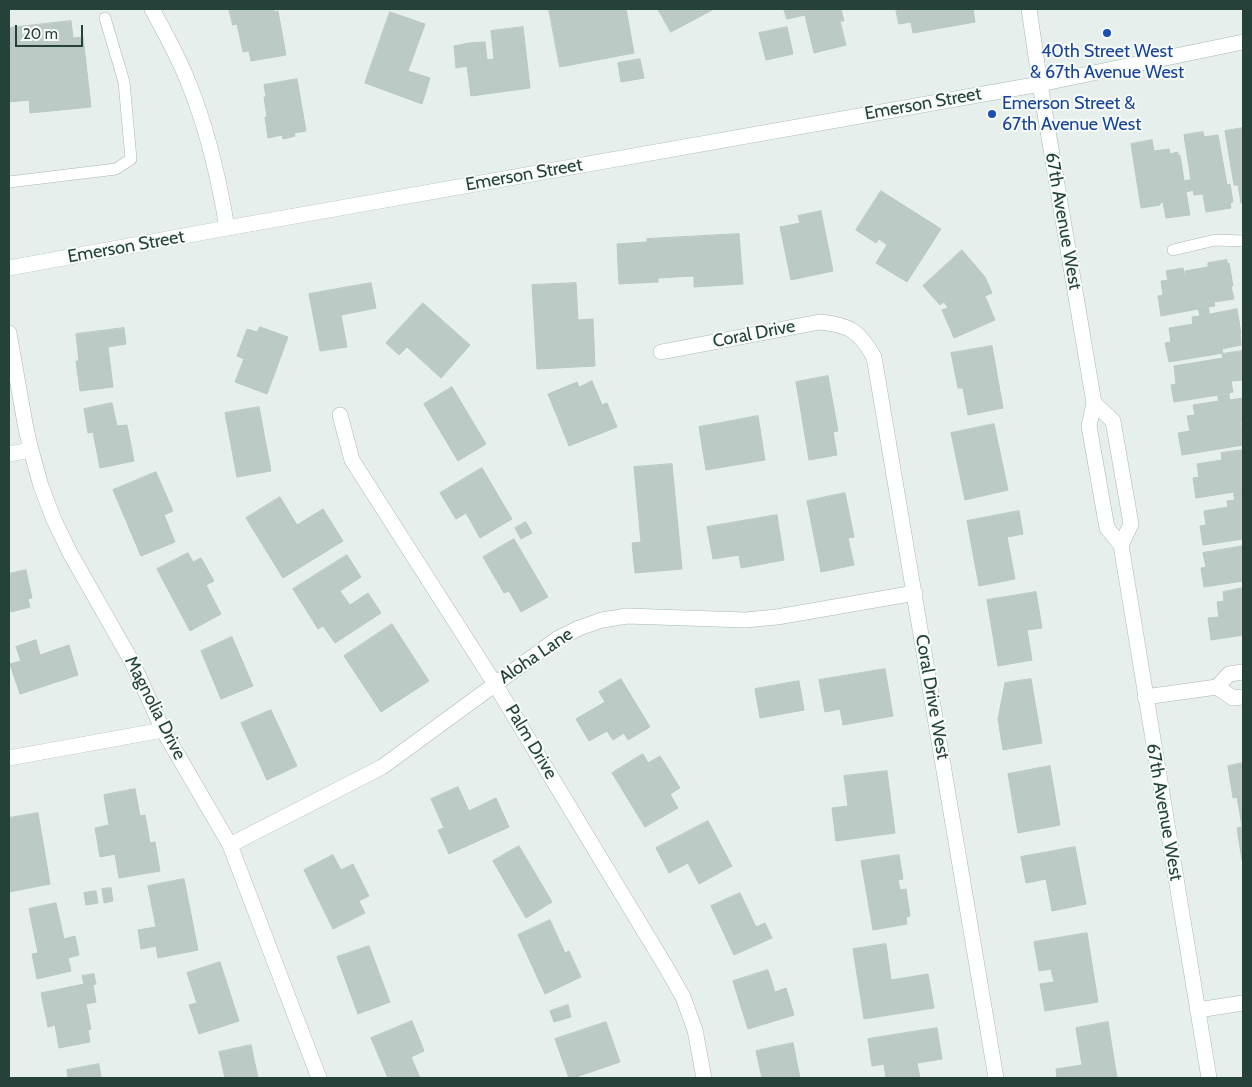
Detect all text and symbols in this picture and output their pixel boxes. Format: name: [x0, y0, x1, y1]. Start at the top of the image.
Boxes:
scale bar: [18, 15, 85, 47]
text: 20 m: [23, 25, 58, 43]
marker: 40th Street West & 67th Avenue West: [1101, 27, 1113, 39]
place label: 40th Street West & 67th Avenue West: [1030, 41, 1184, 84]
street label: Emerson Street: [863, 83, 983, 125]
place label: Emerson Street & 67th Avenue West: [1002, 93, 1141, 136]
marker: Emerson Street & 67th Avenue West: [986, 108, 998, 120]
street label: 67th Avenue West: [1040, 151, 1086, 291]
street label: Emerson Street: [464, 154, 584, 196]
street label: Emerson Street: [66, 226, 186, 268]
street label: Coral Drive: [711, 315, 797, 353]
street label: Aloha Lane: [495, 623, 577, 689]
street label: Coral Drive West: [910, 633, 954, 761]
street label: Magnolia Drive: [120, 653, 190, 763]
street label: Palm Drive: [500, 701, 562, 783]
street label: 67th Avenue West: [1141, 742, 1187, 882]

